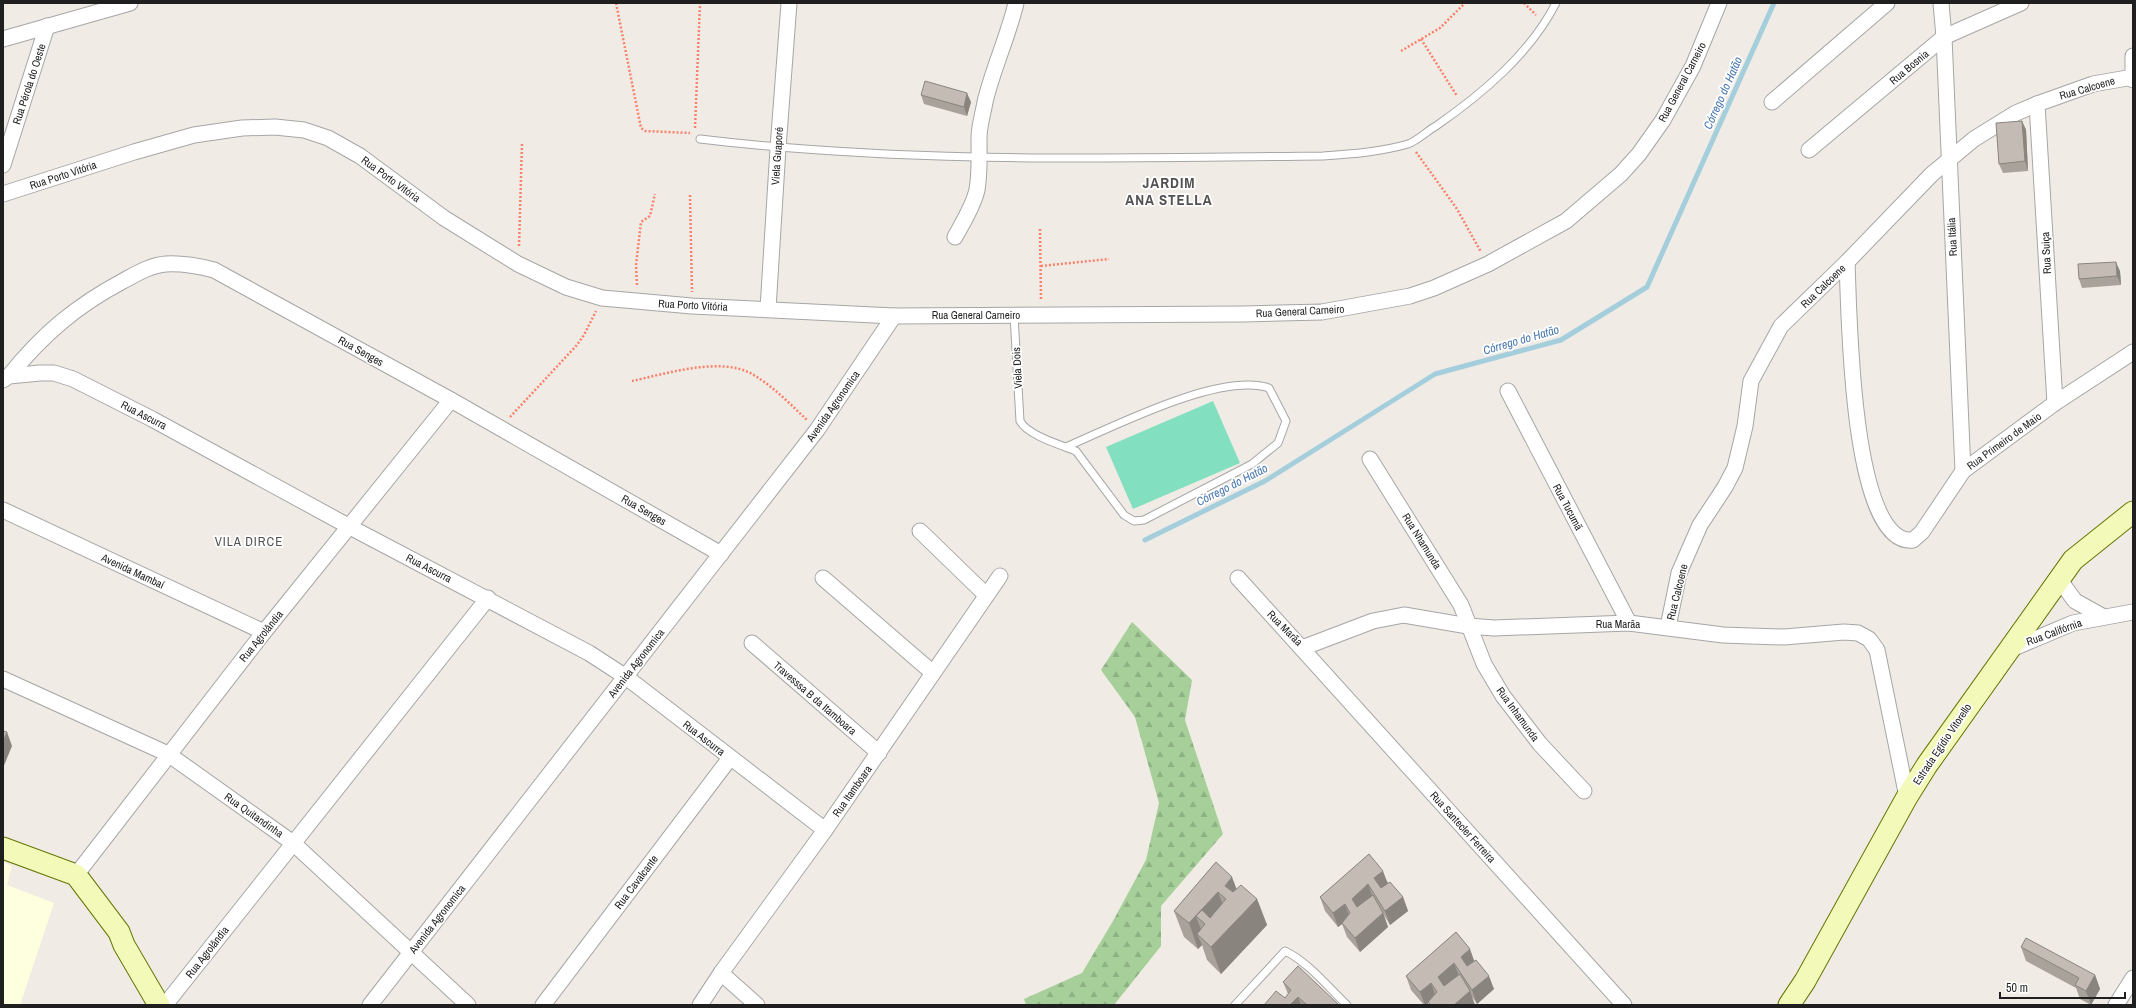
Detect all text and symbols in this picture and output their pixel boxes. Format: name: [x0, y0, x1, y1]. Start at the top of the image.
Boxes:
street label: Rua General Carneiro: [1655, 40, 1709, 124]
street label: Rua Pérola do Oeste: [9, 42, 49, 126]
street label: Rua Bosnia: [1886, 46, 1932, 88]
water label: Córrego do Hatão: [1700, 54, 1746, 132]
street label: Rua Calcoene: [2058, 73, 2116, 103]
street label: Viela Guaporé: [768, 127, 786, 185]
street label: Rua Porto Vitória: [359, 153, 423, 205]
street label: Rua Porto Vitória: [28, 158, 98, 192]
district label: JARDIM ANA STELLA: [1125, 172, 1213, 210]
street label: Rua Itália: [1944, 217, 1960, 257]
street label: Rua Suiça: [2038, 232, 2054, 274]
street label: Rua Calcoene: [1798, 261, 1848, 311]
street label: Rua Porto Vitória: [658, 296, 728, 314]
street label: Rua General Carneiro: [1255, 302, 1345, 320]
street label: Rua General Carneiro: [932, 308, 1020, 322]
water label: Córrego do Hatão: [1481, 321, 1561, 358]
street label: Rua Senges: [336, 333, 387, 369]
street label: Viela Dois: [1009, 346, 1025, 389]
street label: Avenida Agronomica: [803, 368, 863, 445]
street label: Rua Ascurra: [119, 397, 169, 433]
street label: Rua Primeiro de Maio: [1964, 409, 2044, 473]
water label: Córrego do Hatão: [1194, 460, 1271, 510]
street label: Rua Tucumã: [1550, 481, 1586, 533]
street label: Rua Senges: [619, 492, 669, 529]
street label: Rua Nhamunda: [1399, 510, 1445, 572]
district label: VILA DIRCE: [215, 533, 283, 550]
street label: Avenida Mambaí: [98, 550, 167, 592]
street label: Rua Ascurra: [404, 550, 454, 586]
street label: Rua Calcoene: [1663, 563, 1691, 621]
street label: Rua Agrolândia: [236, 607, 286, 665]
street label: Rua Marãa: [1264, 607, 1306, 649]
street label: Rua Califórnia: [2024, 615, 2084, 649]
street label: Rua Marãa: [1596, 617, 1640, 631]
street label: Avenida Agronomica: [604, 626, 667, 701]
street label: Travesssa B da Itamboara: [771, 658, 859, 738]
street label: Rua Inhamunda: [1493, 684, 1543, 744]
street label: Estrada Egídio Vitorello: [1910, 701, 1974, 787]
street label: Rua Ascurra: [680, 717, 728, 759]
street label: Rua Itamboara: [829, 763, 875, 819]
street label: Rua Santecler Ferreira: [1427, 788, 1499, 866]
street label: Rua Quitandinha: [222, 790, 286, 840]
street label: Rua Cavalcante: [611, 852, 661, 912]
street label: Avenida Agronomica: [405, 882, 468, 957]
street label: Rua Agrolândia: [182, 923, 232, 981]
scale bar: [2000, 974, 2125, 1000]
text: 50 m: [2006, 980, 2028, 996]

